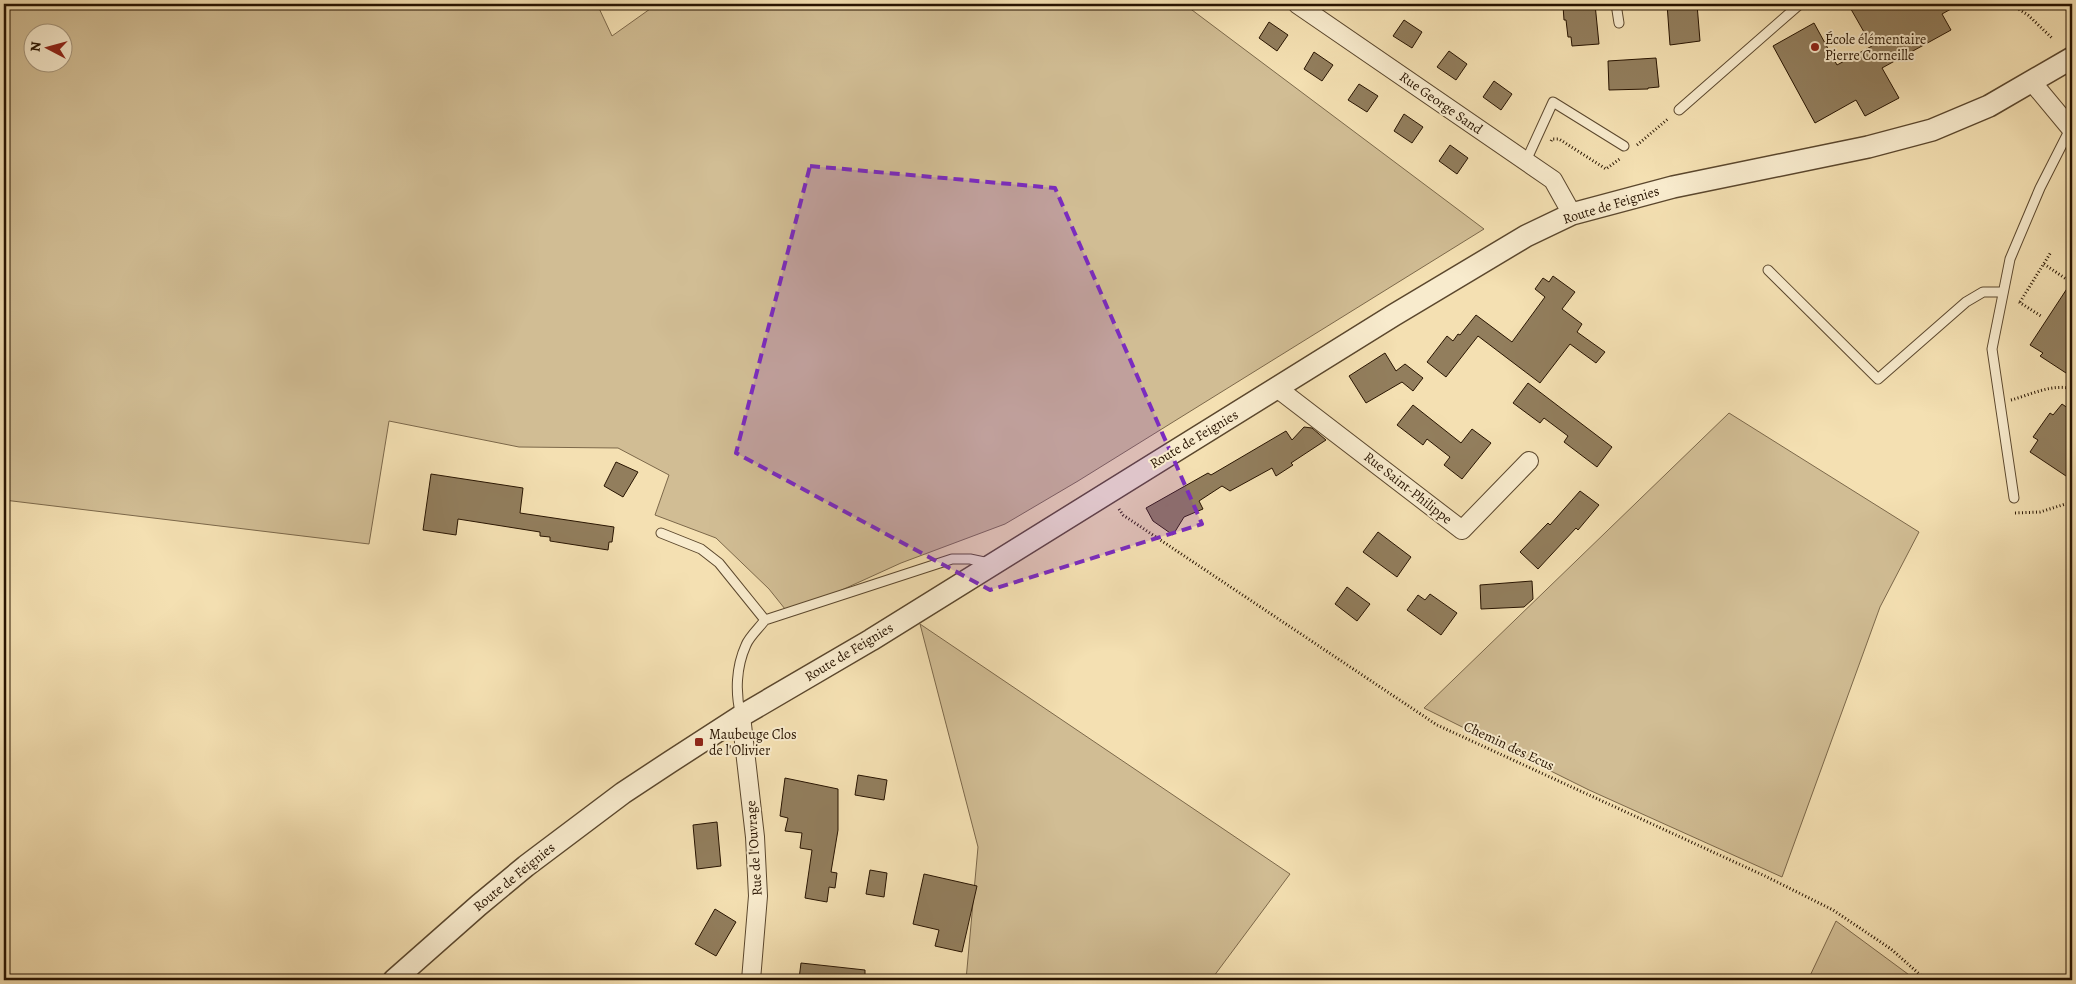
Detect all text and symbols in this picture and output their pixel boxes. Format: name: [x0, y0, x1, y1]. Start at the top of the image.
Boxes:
north arrow: [22, 22, 72, 72]
place label: École élémentaire Pierre Corneille: [1825, 30, 1926, 65]
text: N: [26, 41, 46, 53]
marker: École élémentaire Pierre Corneille: [1809, 41, 1821, 53]
street label: Rue George Sand: [1396, 67, 1487, 139]
street label: Route de Feignies: [1560, 181, 1662, 229]
street label: Route de Feignies: [1146, 405, 1242, 473]
street label: Rue Saint-Philippe: [1360, 448, 1456, 528]
street label: Route de Feignies: [801, 618, 897, 686]
street label: Chemin des Ecus: [1461, 717, 1557, 775]
place label: Maubeuge Clos de l'Olivier: [709, 725, 797, 760]
marker: Maubeuge Clos de l'Olivier: [693, 736, 705, 748]
street label: Rue de l'Ouvrage: [741, 800, 767, 896]
street label: Route de Feignies: [469, 838, 559, 916]

